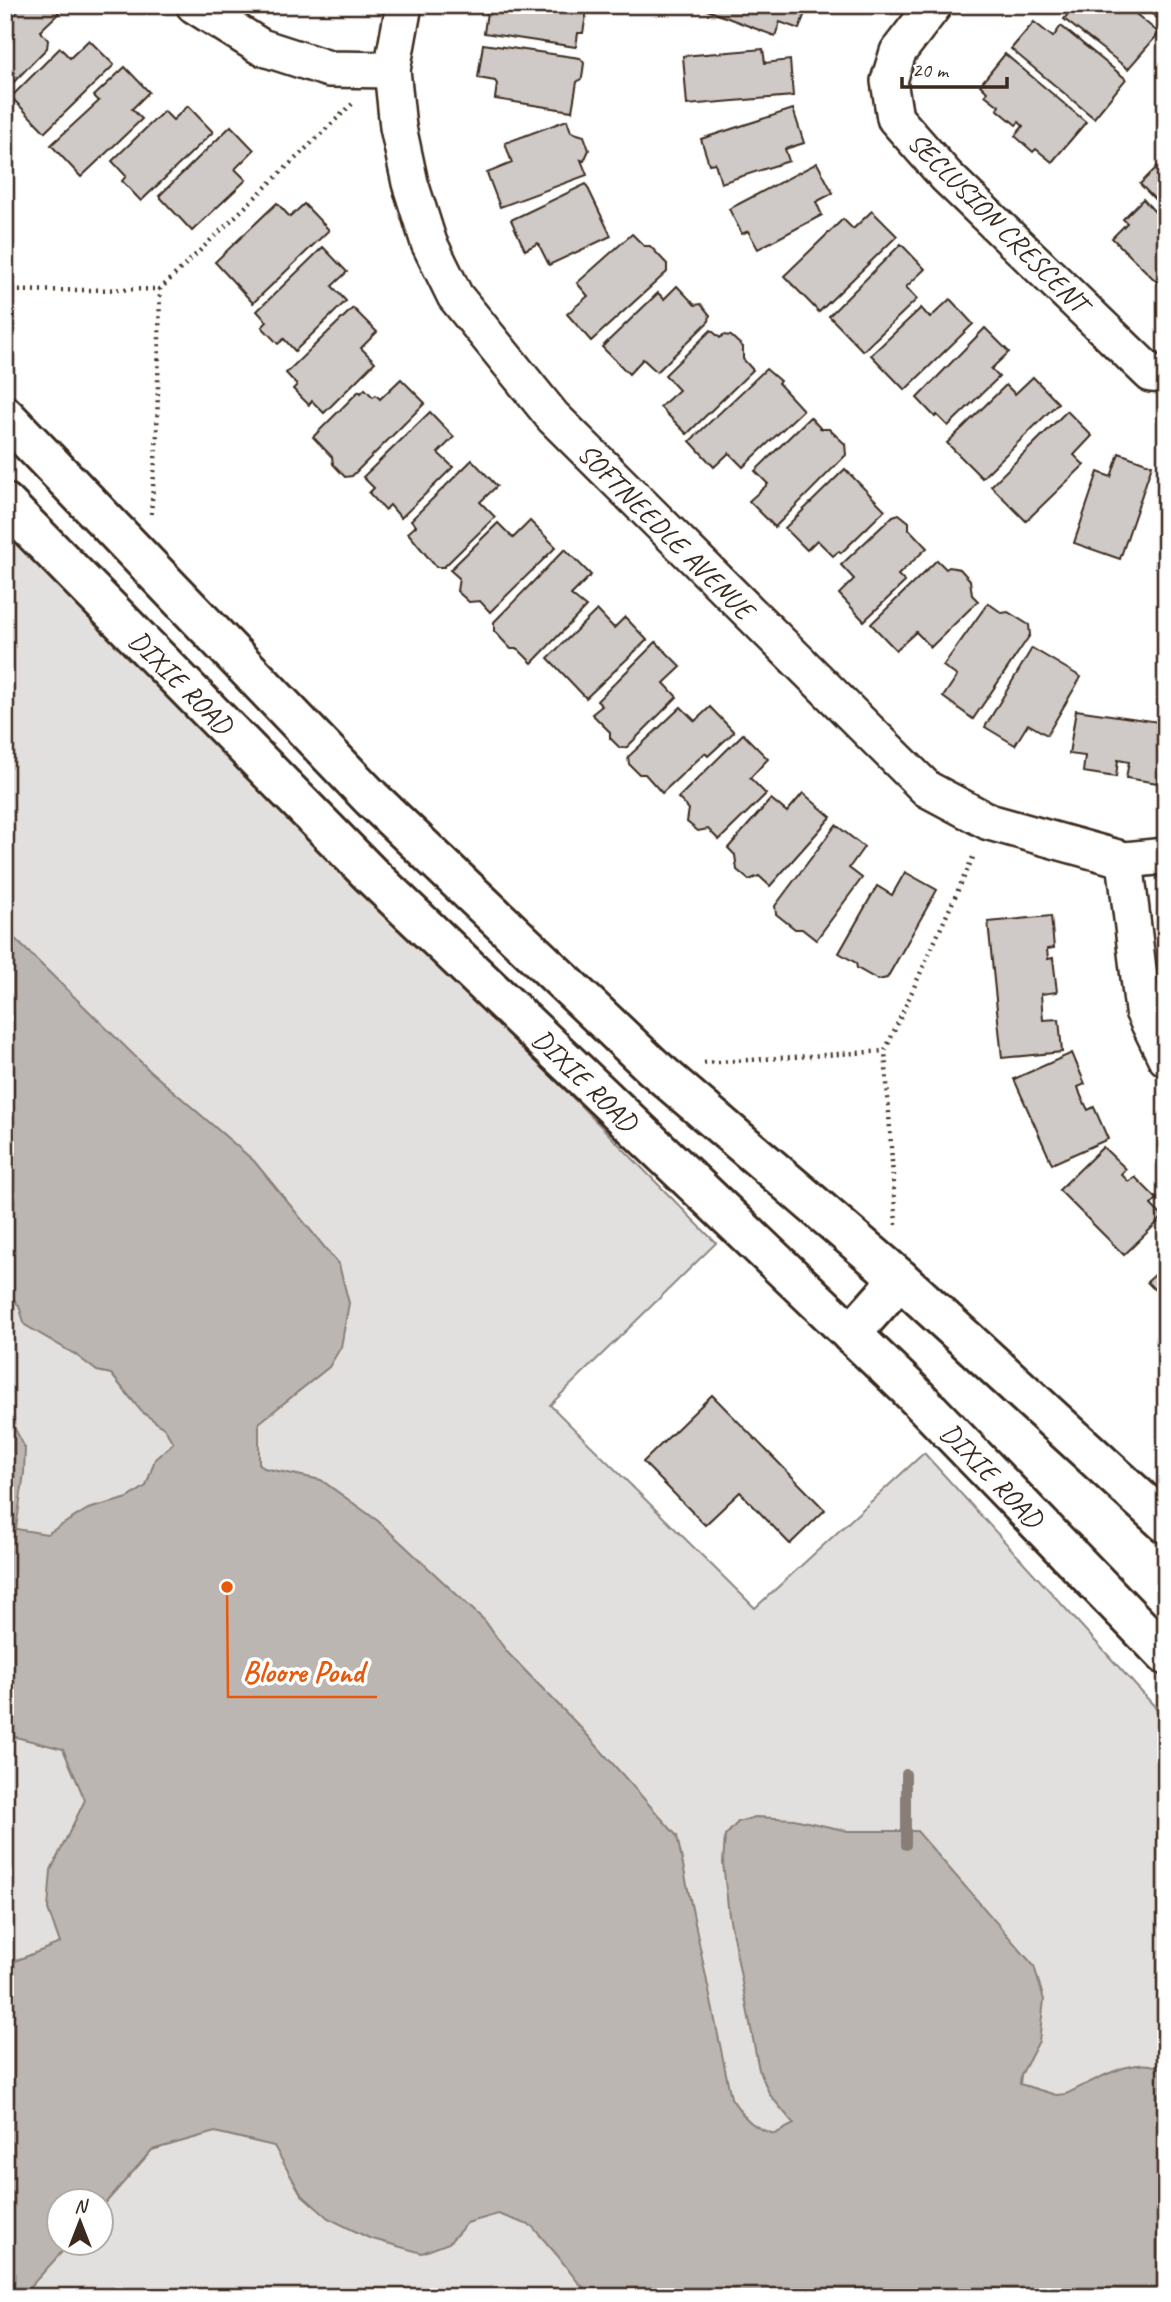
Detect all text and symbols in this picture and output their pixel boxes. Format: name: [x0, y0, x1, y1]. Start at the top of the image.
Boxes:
scale bar: [902, 46, 1006, 90]
text: 20 m: [912, 57, 950, 83]
street label: SECLUSION CRESCENT: [901, 125, 1101, 325]
street label: SOFTNEEDLE AVENUE: [571, 436, 764, 629]
street label: DIXIE ROAD: [122, 623, 242, 743]
street label: DIXIE ROAD: [525, 1021, 647, 1141]
street label: DIXIE ROAD: [933, 1415, 1053, 1537]
callout: Bloore Pond: [228, 1646, 377, 1697]
text: Bloore Pond: [243, 1653, 368, 1691]
north arrow: [46, 2186, 116, 2256]
text: N: [74, 2194, 89, 2218]

